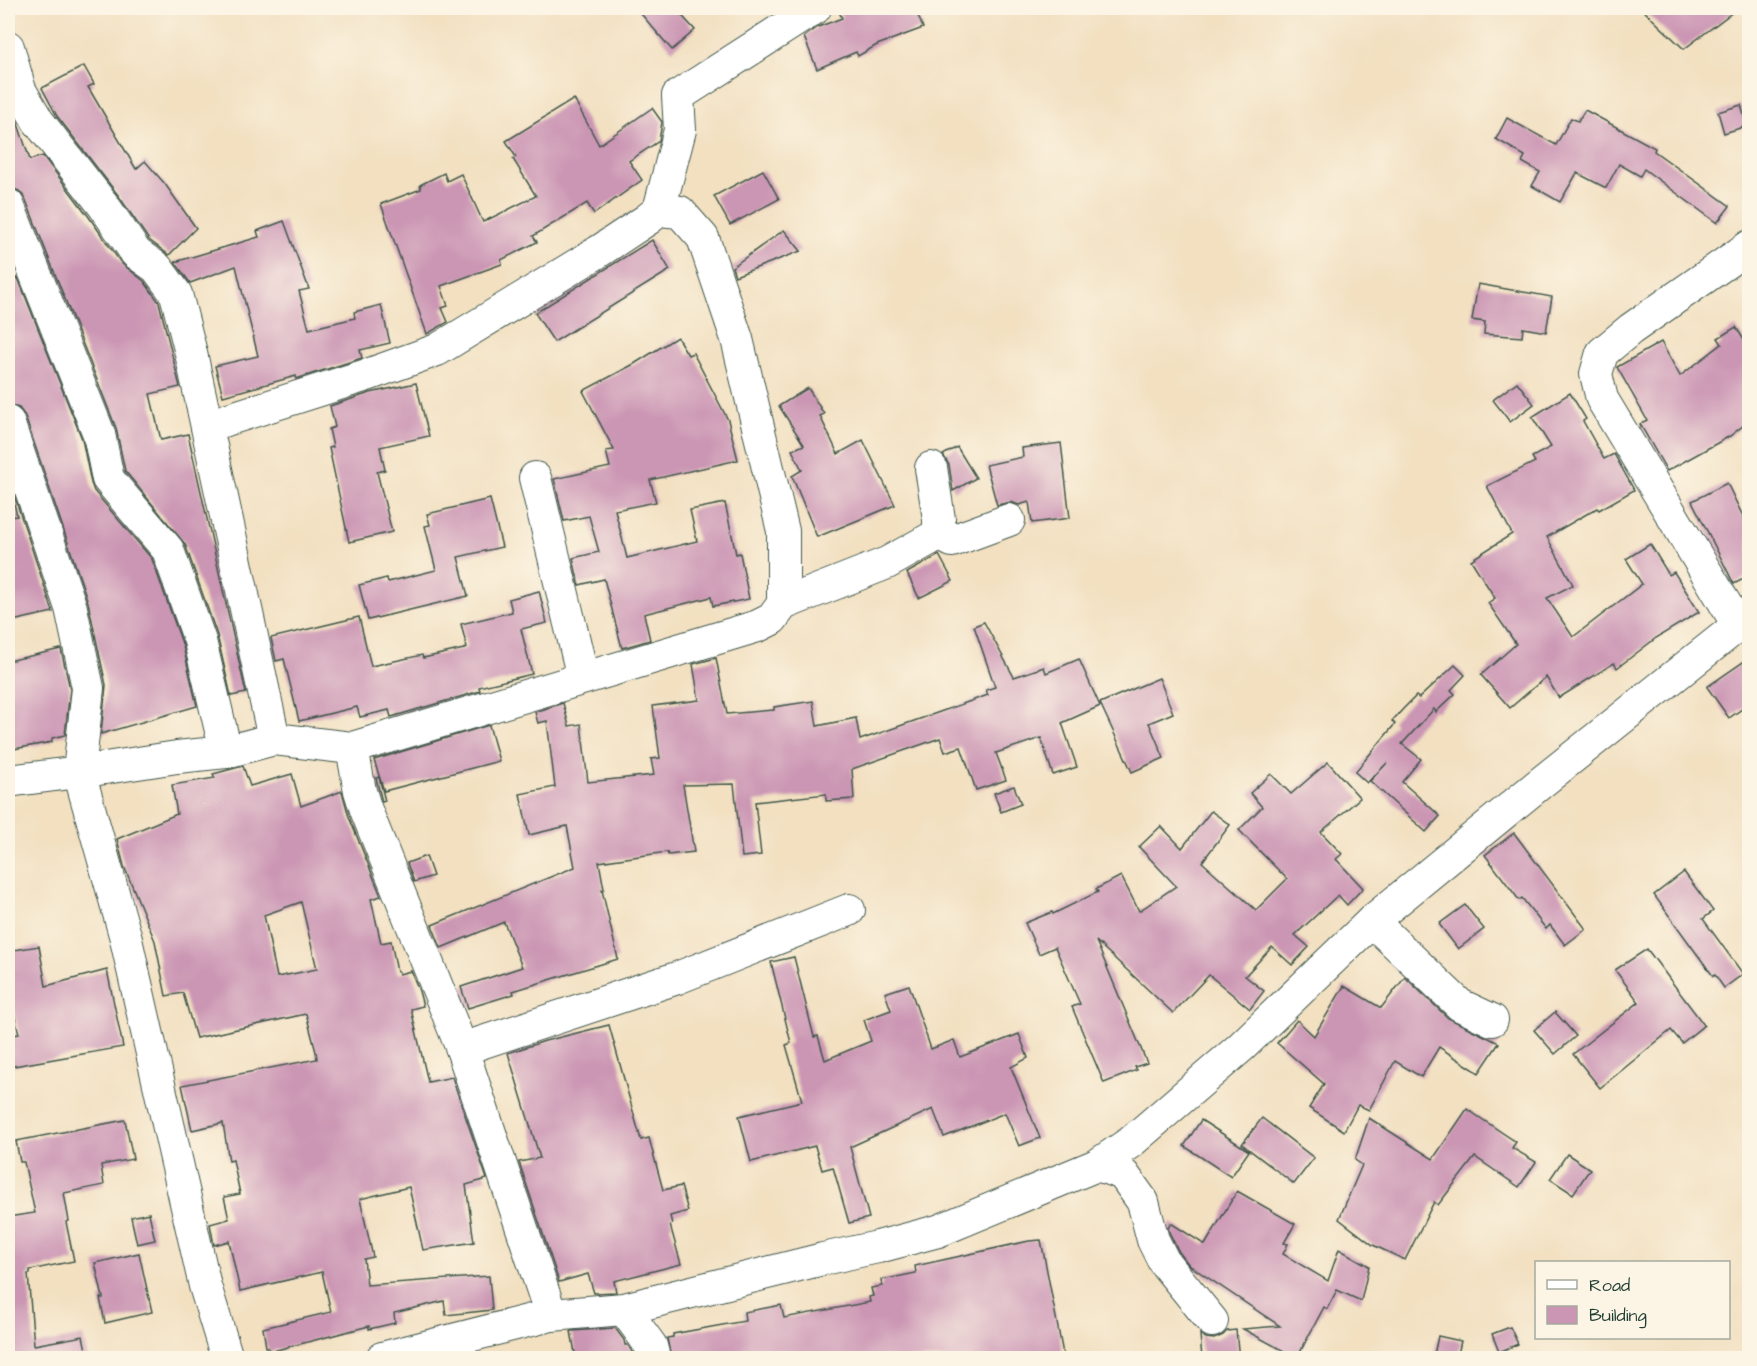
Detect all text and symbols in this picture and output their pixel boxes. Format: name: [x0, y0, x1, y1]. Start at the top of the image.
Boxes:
legend: [1535, 1261, 1730, 1339]
text: Road: [1589, 1273, 1630, 1298]
text: Building: [1589, 1303, 1647, 1329]

